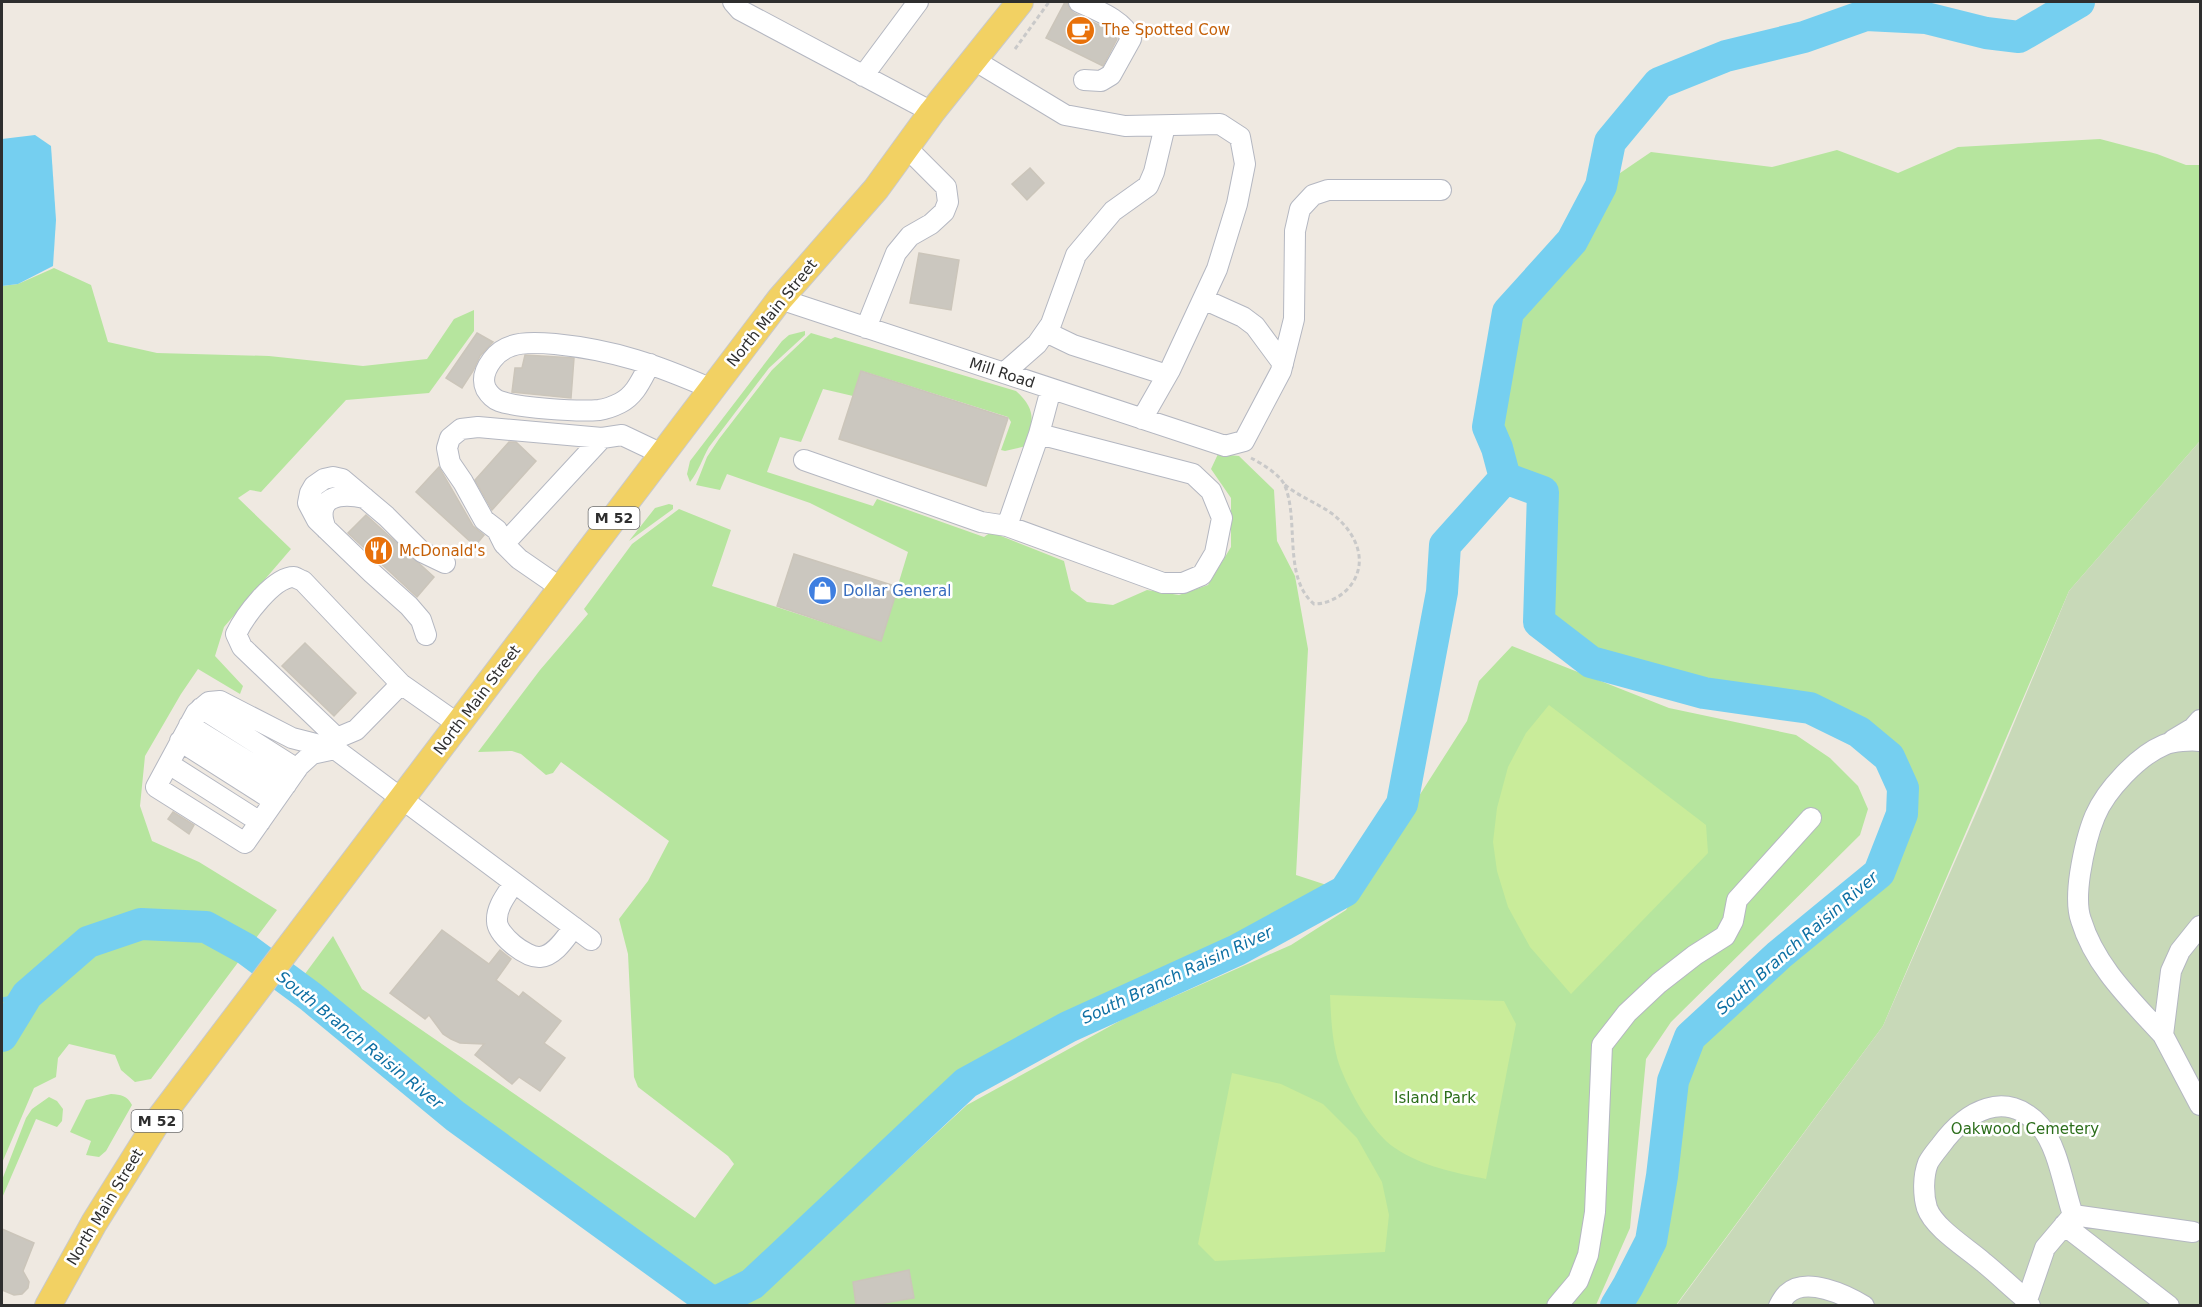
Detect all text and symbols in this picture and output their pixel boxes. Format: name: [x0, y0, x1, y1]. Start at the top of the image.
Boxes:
cafe icon: The Spotted Cow: [1065, 14, 1097, 46]
place label: The Spotted Cow: [1101, 21, 1230, 39]
street label: North Main Street: [723, 256, 821, 370]
street label: Mill Road: [967, 354, 1037, 392]
road number: M 52: [588, 507, 640, 529]
restaurant icon: McDonald's: [362, 535, 394, 567]
place label: McDonald's: [399, 542, 485, 560]
shop icon: Dollar General: [806, 575, 838, 607]
place label: Dollar General: [843, 582, 951, 600]
street label: North Main Street: [430, 641, 524, 758]
water label: South Branch Raisin River: [1712, 867, 1883, 1018]
water label: South Branch Raisin River: [1079, 922, 1277, 1028]
water label: South Branch Raisin River: [273, 967, 448, 1114]
park label: Island Park: [1394, 1089, 1476, 1107]
road number: M 52: [132, 1110, 182, 1132]
park label: Oakwood Cemetery: [1951, 1120, 2099, 1138]
street label: North Main Street: [63, 1145, 147, 1269]

